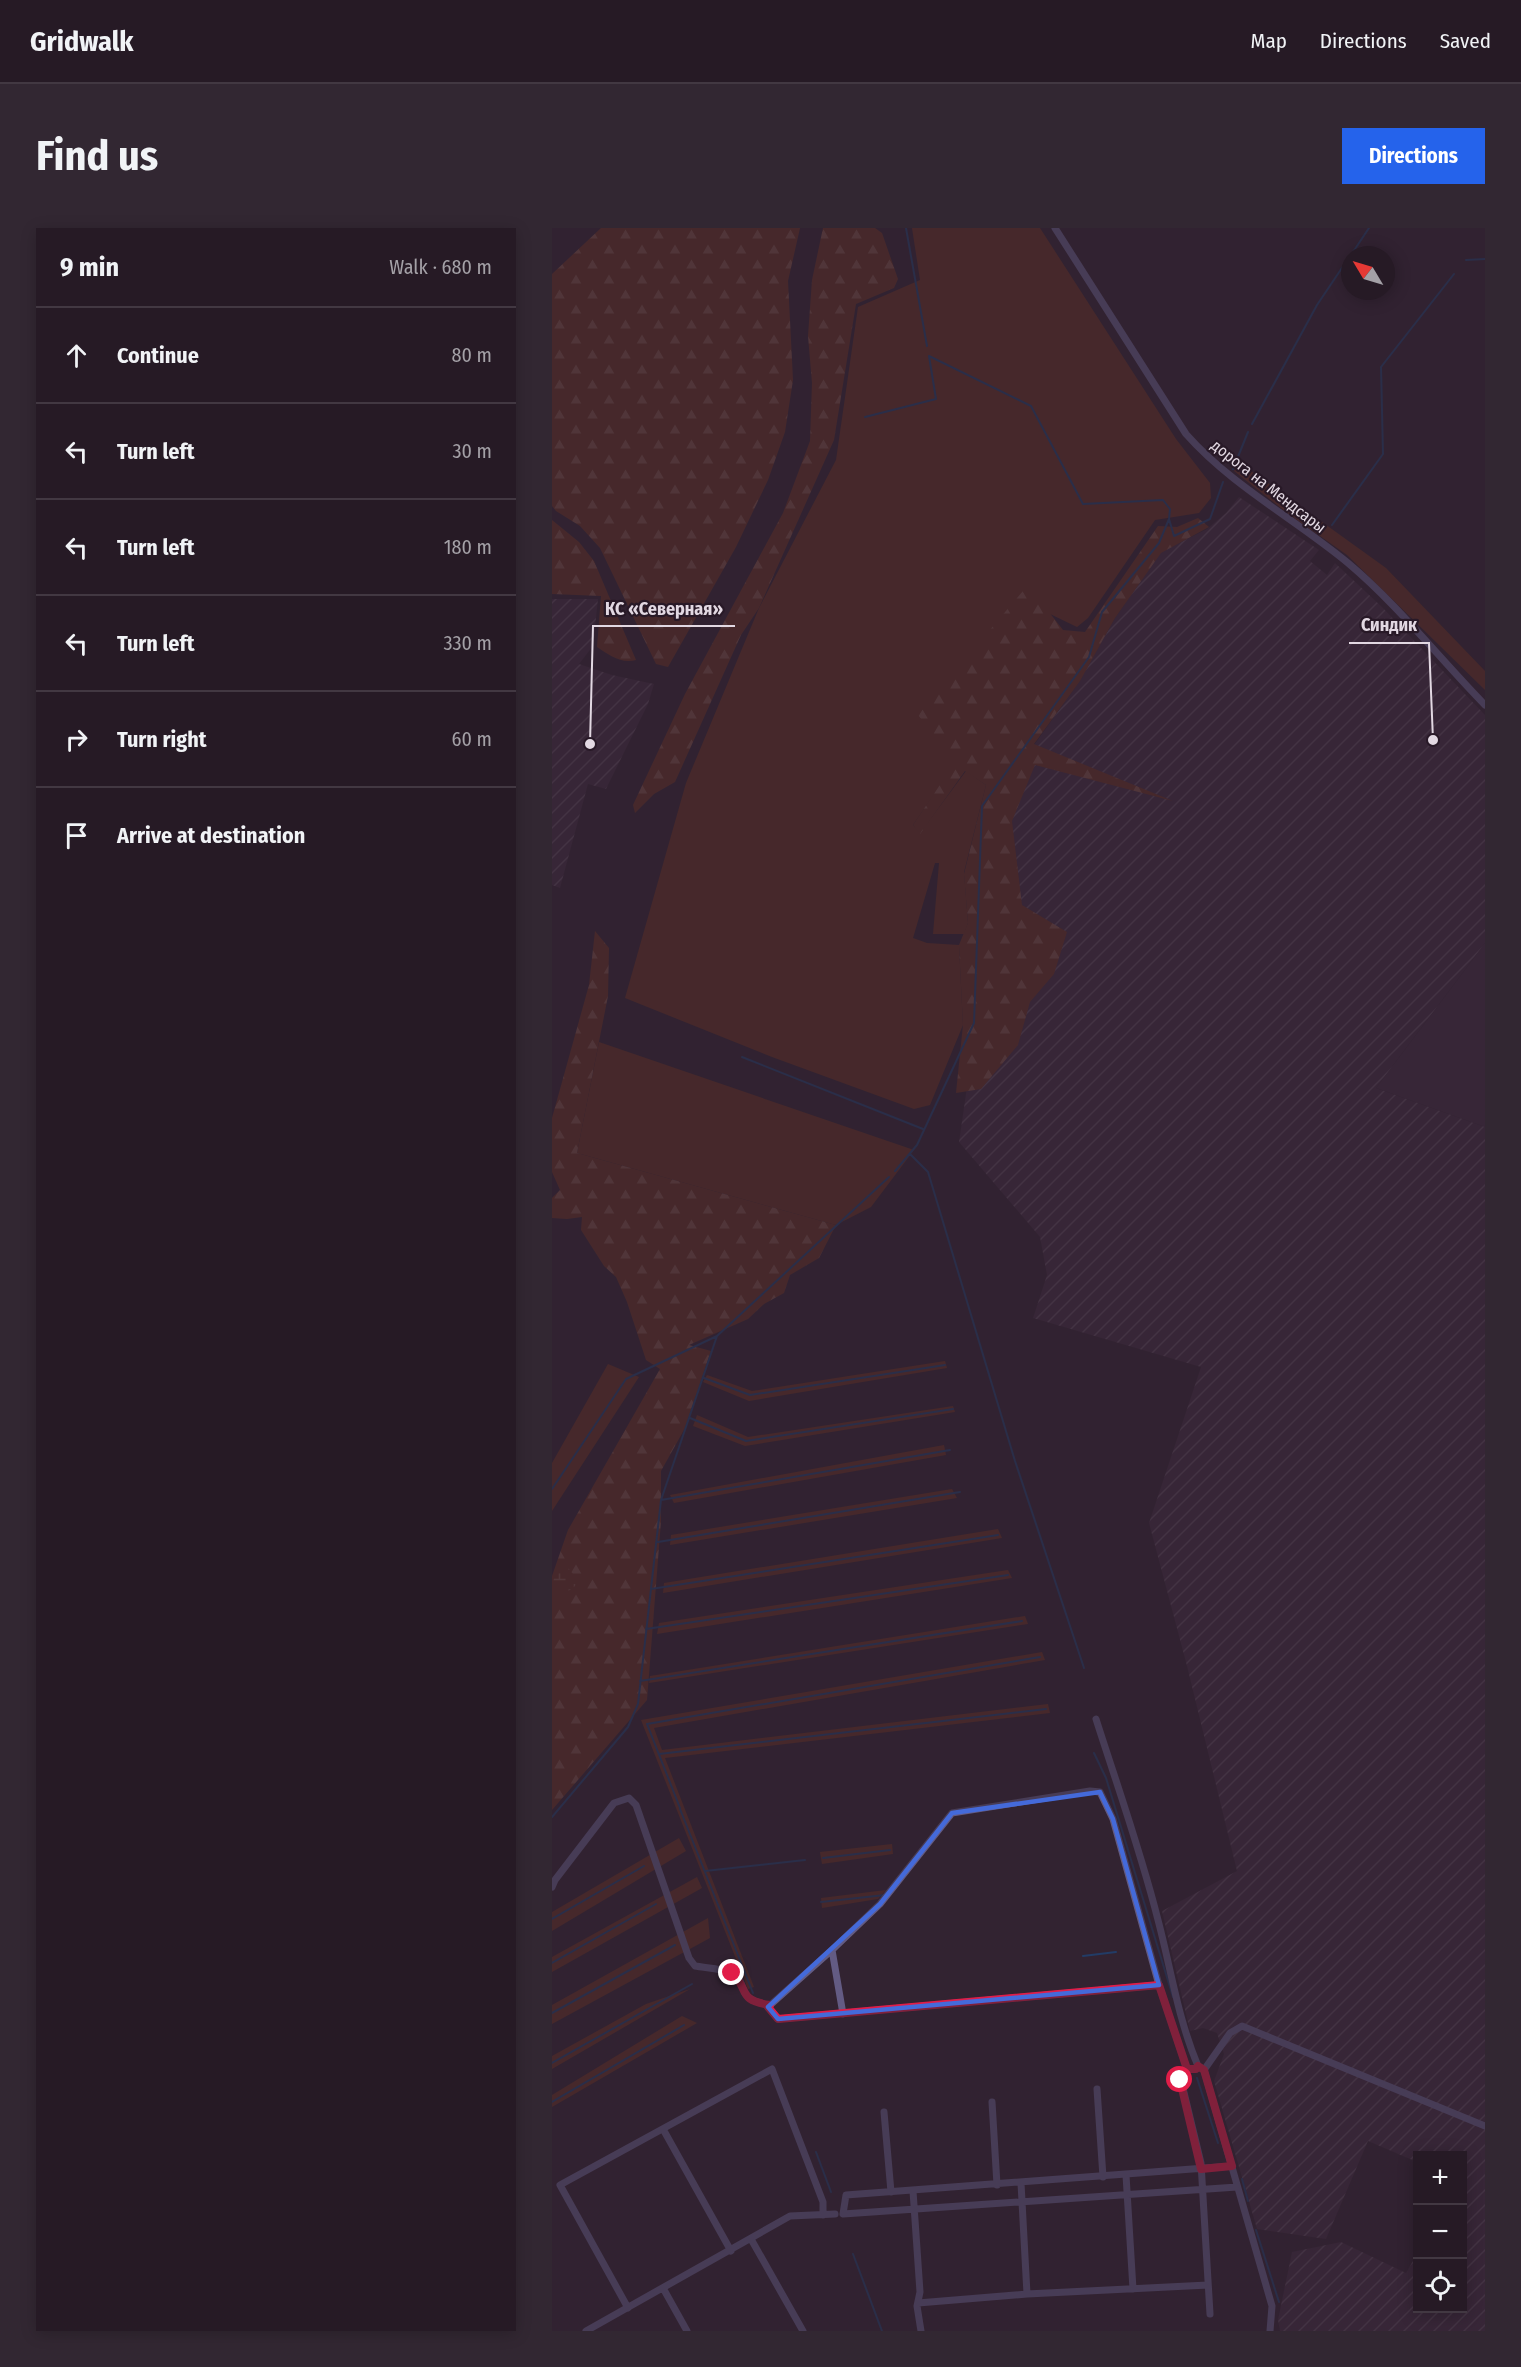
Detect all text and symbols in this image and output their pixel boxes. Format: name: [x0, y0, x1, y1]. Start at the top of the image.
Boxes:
text: Gridwalk: [30, 25, 134, 58]
text: Map: [1250, 28, 1287, 54]
text: Directions: [1320, 28, 1407, 54]
text: Saved: [1440, 28, 1491, 54]
button: Directions: [1342, 128, 1485, 184]
text: Find us: [36, 131, 158, 181]
north arrow: [1341, 246, 1395, 300]
text: 9 min: [60, 252, 119, 283]
text: Walk · 680 m: [389, 255, 492, 279]
icon: ahead: [60, 339, 93, 372]
text: Continue: [117, 342, 199, 369]
text: 80 m: [452, 343, 492, 367]
icon: left: [60, 435, 93, 468]
street label: дорога на Мендсары: [1208, 436, 1330, 537]
text: Turn left: [117, 438, 195, 465]
text: 30 m: [452, 439, 492, 463]
icon: left: [60, 531, 93, 564]
text: Turn left: [117, 534, 195, 561]
text: 180 m: [444, 535, 492, 559]
callout: КС «Северная»: [593, 590, 735, 626]
text: КС «Северная»: [605, 598, 723, 620]
callout: Синдик: [1349, 607, 1429, 643]
text: Синдик: [1361, 614, 1418, 636]
icon: left: [60, 627, 93, 660]
text: Turn left: [117, 630, 195, 657]
text: 330 m: [443, 631, 492, 655]
icon: right: [60, 723, 93, 756]
text: Turn right: [117, 726, 206, 753]
text: 60 m: [452, 727, 492, 751]
icon: arrive: [60, 819, 93, 852]
text: Arrive at destination: [117, 822, 305, 849]
route end: [718, 1959, 744, 1985]
route start: [1166, 2066, 1192, 2092]
map controls: [1413, 2151, 1467, 2313]
button: +: [1413, 2151, 1467, 2205]
button: −: [1413, 2205, 1467, 2259]
button: locate: [1413, 2259, 1467, 2313]

